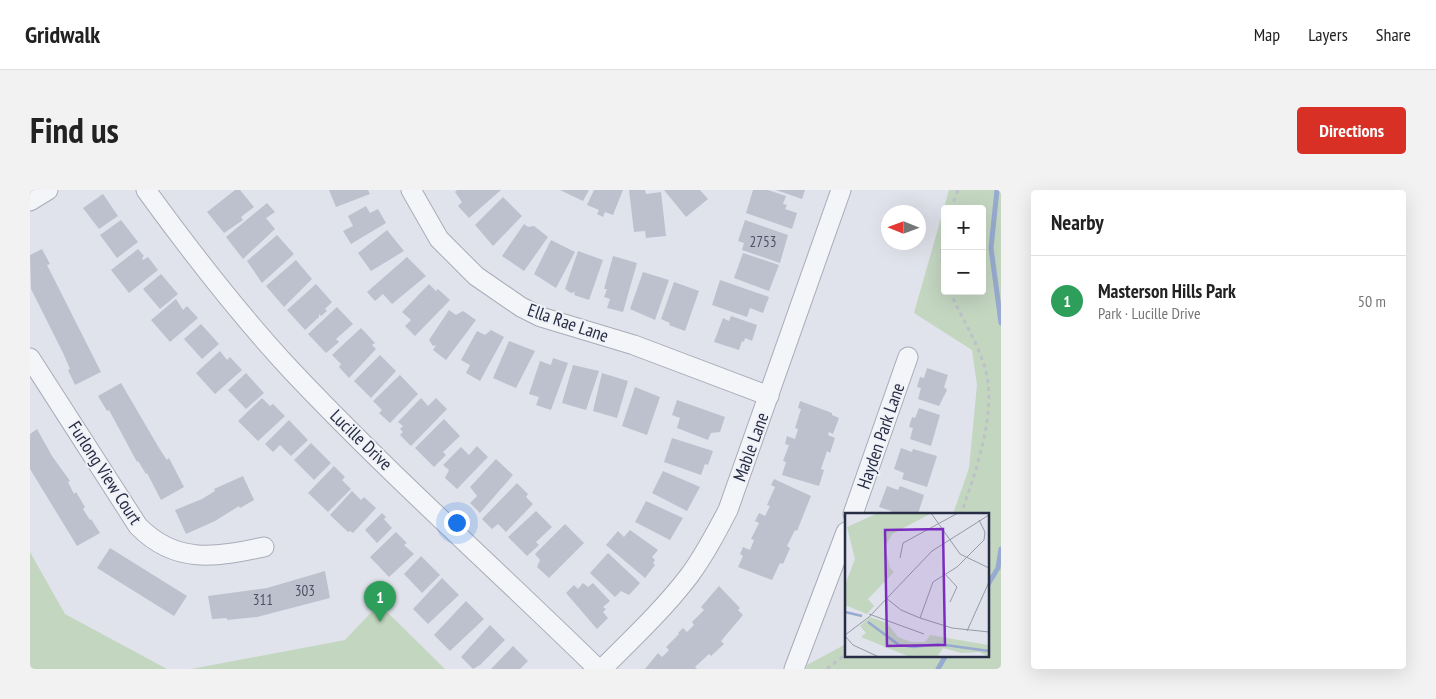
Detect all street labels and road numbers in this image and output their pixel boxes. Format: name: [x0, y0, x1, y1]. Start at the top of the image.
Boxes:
street label: Ella Rae Lane: [525, 298, 612, 347]
street label: Hayden Park Lane: [852, 380, 909, 492]
street label: Lucille Drive: [325, 404, 397, 475]
street label: Mable Lane: [727, 409, 774, 484]
street label: Furlong View Court: [64, 417, 147, 529]

